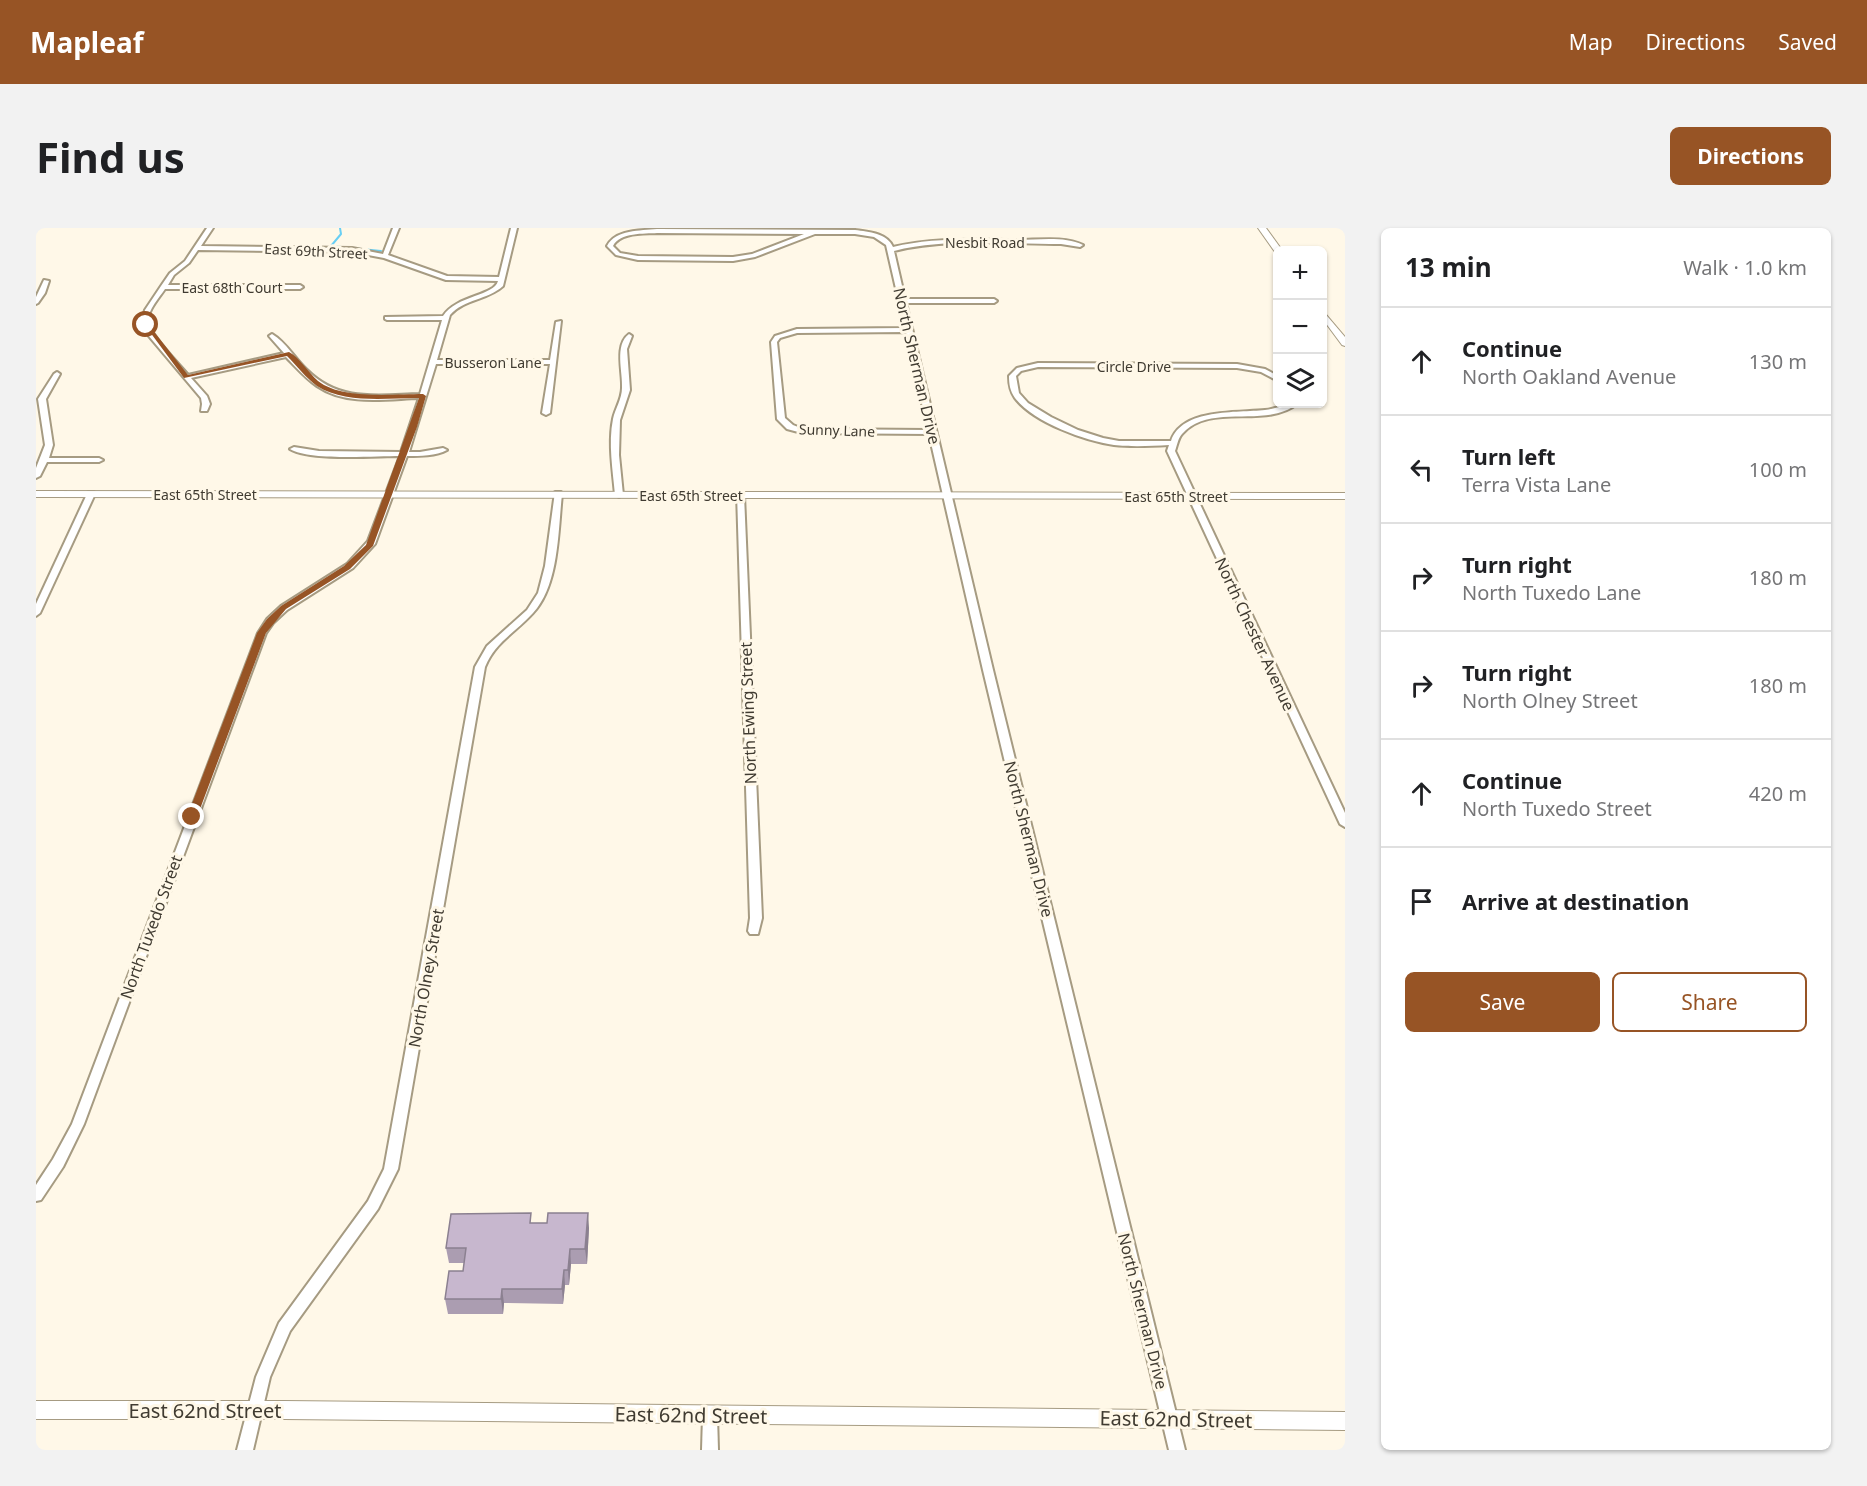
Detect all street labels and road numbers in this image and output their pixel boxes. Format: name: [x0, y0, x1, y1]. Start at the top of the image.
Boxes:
street label: Nesbit Road: [945, 233, 1025, 252]
street label: East 69th Street: [264, 239, 368, 263]
street label: East 68th Court: [181, 278, 283, 297]
street label: North Sherman Drive: [888, 286, 946, 446]
street label: Busseron Lane: [444, 353, 542, 372]
street label: Circle Drive: [1097, 357, 1171, 376]
street label: Sunny Lane: [799, 419, 875, 441]
street label: East 65th Street: [153, 485, 257, 504]
street label: East 65th Street: [639, 486, 743, 505]
street label: East 65th Street: [1124, 487, 1228, 506]
street label: North Chester Avenue: [1210, 554, 1300, 714]
street label: North Ewing Street: [735, 641, 761, 785]
street label: North Sherman Drive: [999, 759, 1059, 919]
street label: North Tuxedo Street: [115, 852, 187, 1002]
street label: North Olney Street: [403, 907, 449, 1049]
street label: North Sherman Drive: [1113, 1231, 1173, 1391]
street label: East 62nd Street: [129, 1397, 281, 1424]
street label: East 62nd Street: [614, 1400, 768, 1430]
street label: East 62nd Street: [1099, 1404, 1253, 1434]

